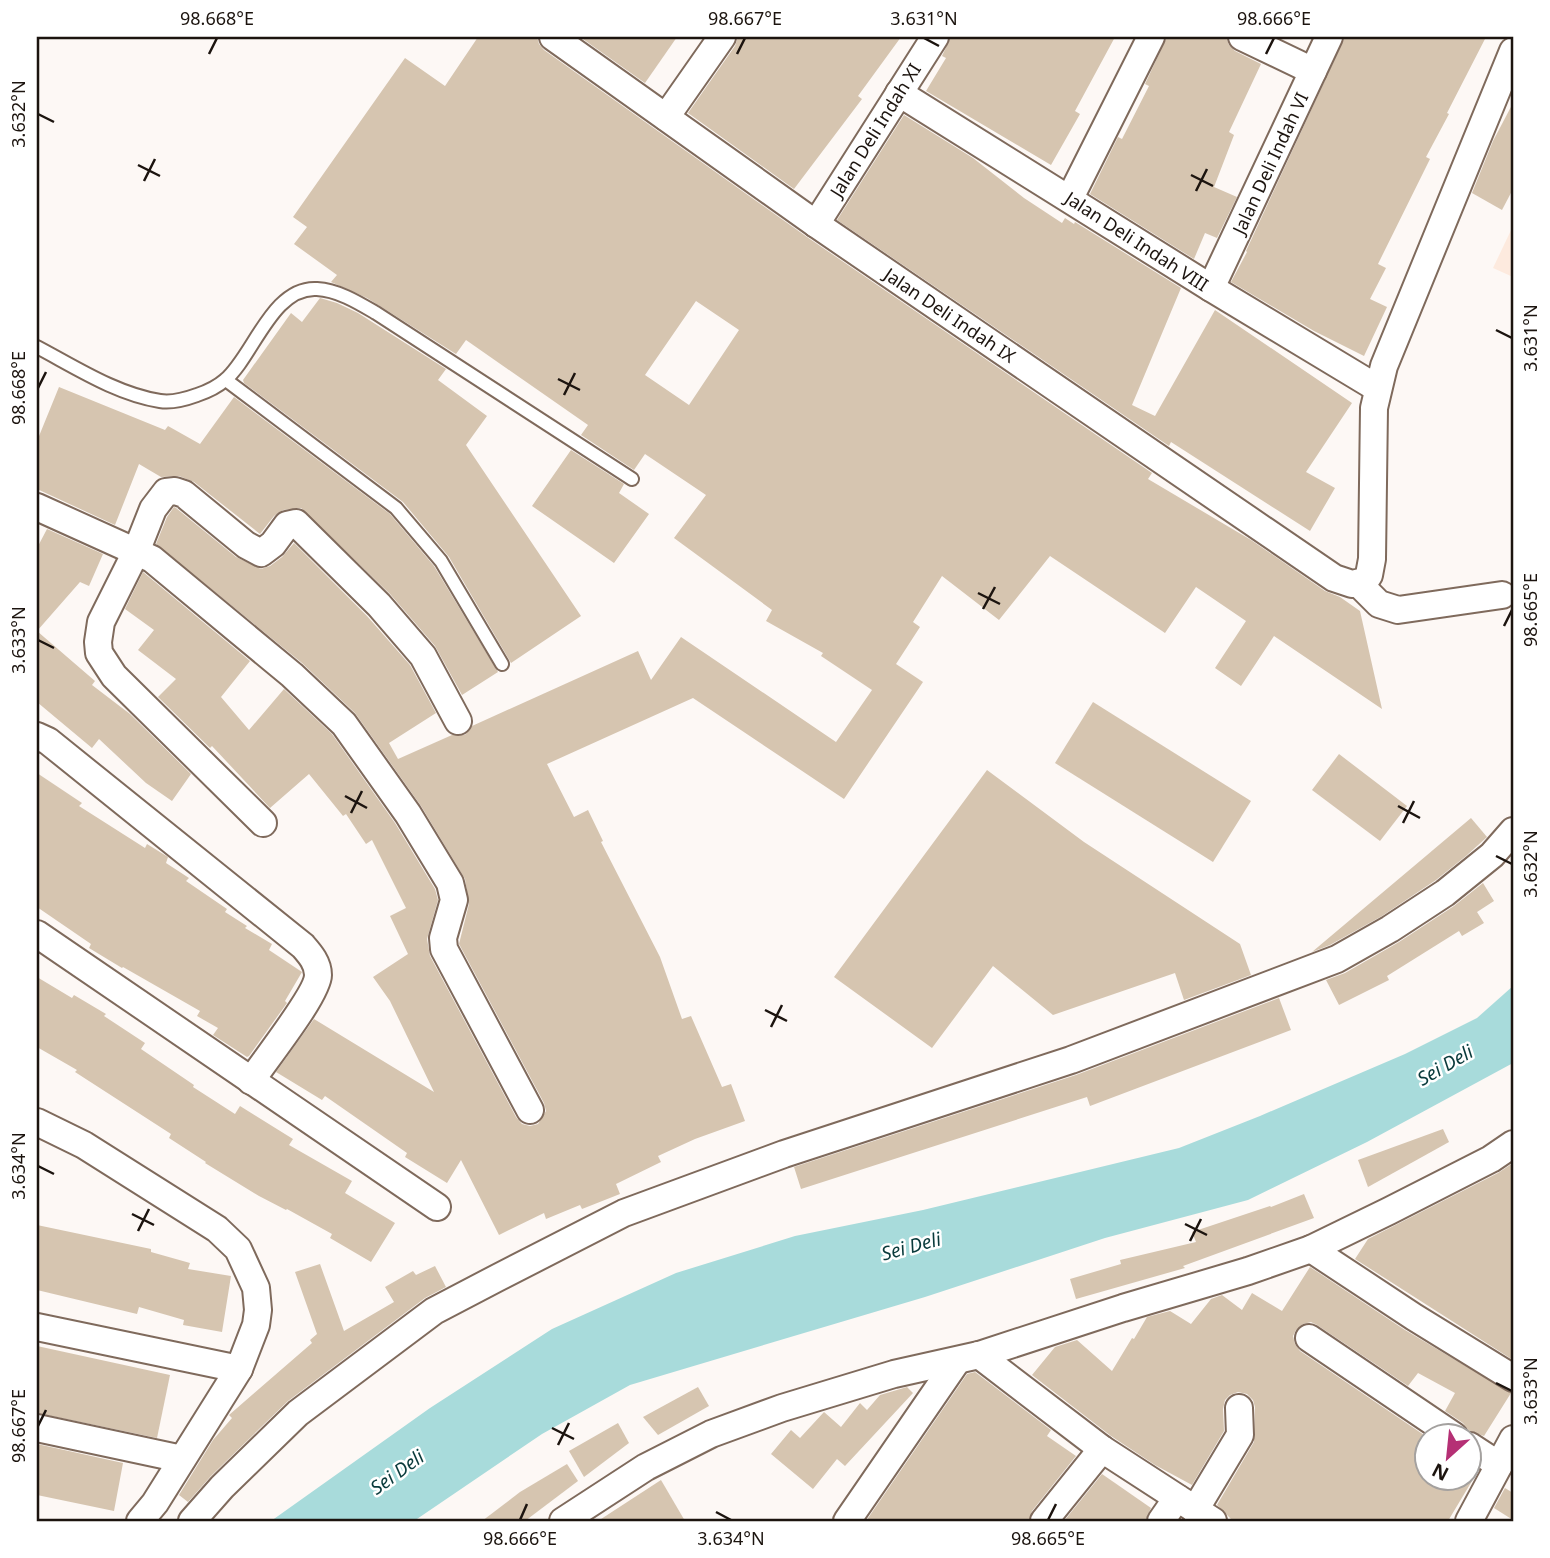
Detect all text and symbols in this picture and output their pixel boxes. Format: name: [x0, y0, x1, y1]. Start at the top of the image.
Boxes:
text: 98.668°E: [180, 6, 254, 30]
text: 98.667°E: [708, 6, 782, 30]
text: 3.631°N: [890, 6, 958, 30]
text: 98.666°E: [1237, 6, 1311, 30]
street label: Jalan Deli Indah XI: [823, 58, 926, 203]
text: 3.632°N: [6, 80, 30, 148]
street label: Jalan Deli Indah VI: [1226, 88, 1313, 240]
street label: Jalan Deli Indah VIII: [1059, 185, 1213, 296]
street label: Jalan Deli Indah IX: [878, 261, 1021, 368]
text: 3.631°N: [1518, 304, 1542, 372]
text: 98.668°E: [6, 351, 30, 425]
text: 98.665°E: [1518, 573, 1542, 647]
text: 3.633°N: [6, 606, 30, 674]
text: 3.632°N: [1518, 830, 1542, 898]
water label: Sei Deli: [1412, 1038, 1479, 1091]
text: 3.634°N: [6, 1132, 30, 1200]
water label: Sei Deli: [878, 1225, 945, 1266]
text: 3.633°N: [1518, 1357, 1542, 1425]
text: 98.667°E: [6, 1389, 30, 1463]
north arrow: [1414, 1422, 1484, 1492]
water label: Sei Deli: [365, 1443, 430, 1500]
text: N: [1427, 1457, 1453, 1487]
text: 98.666°E: [483, 1526, 557, 1550]
text: 3.634°N: [697, 1526, 765, 1550]
text: 98.665°E: [1011, 1526, 1085, 1550]

